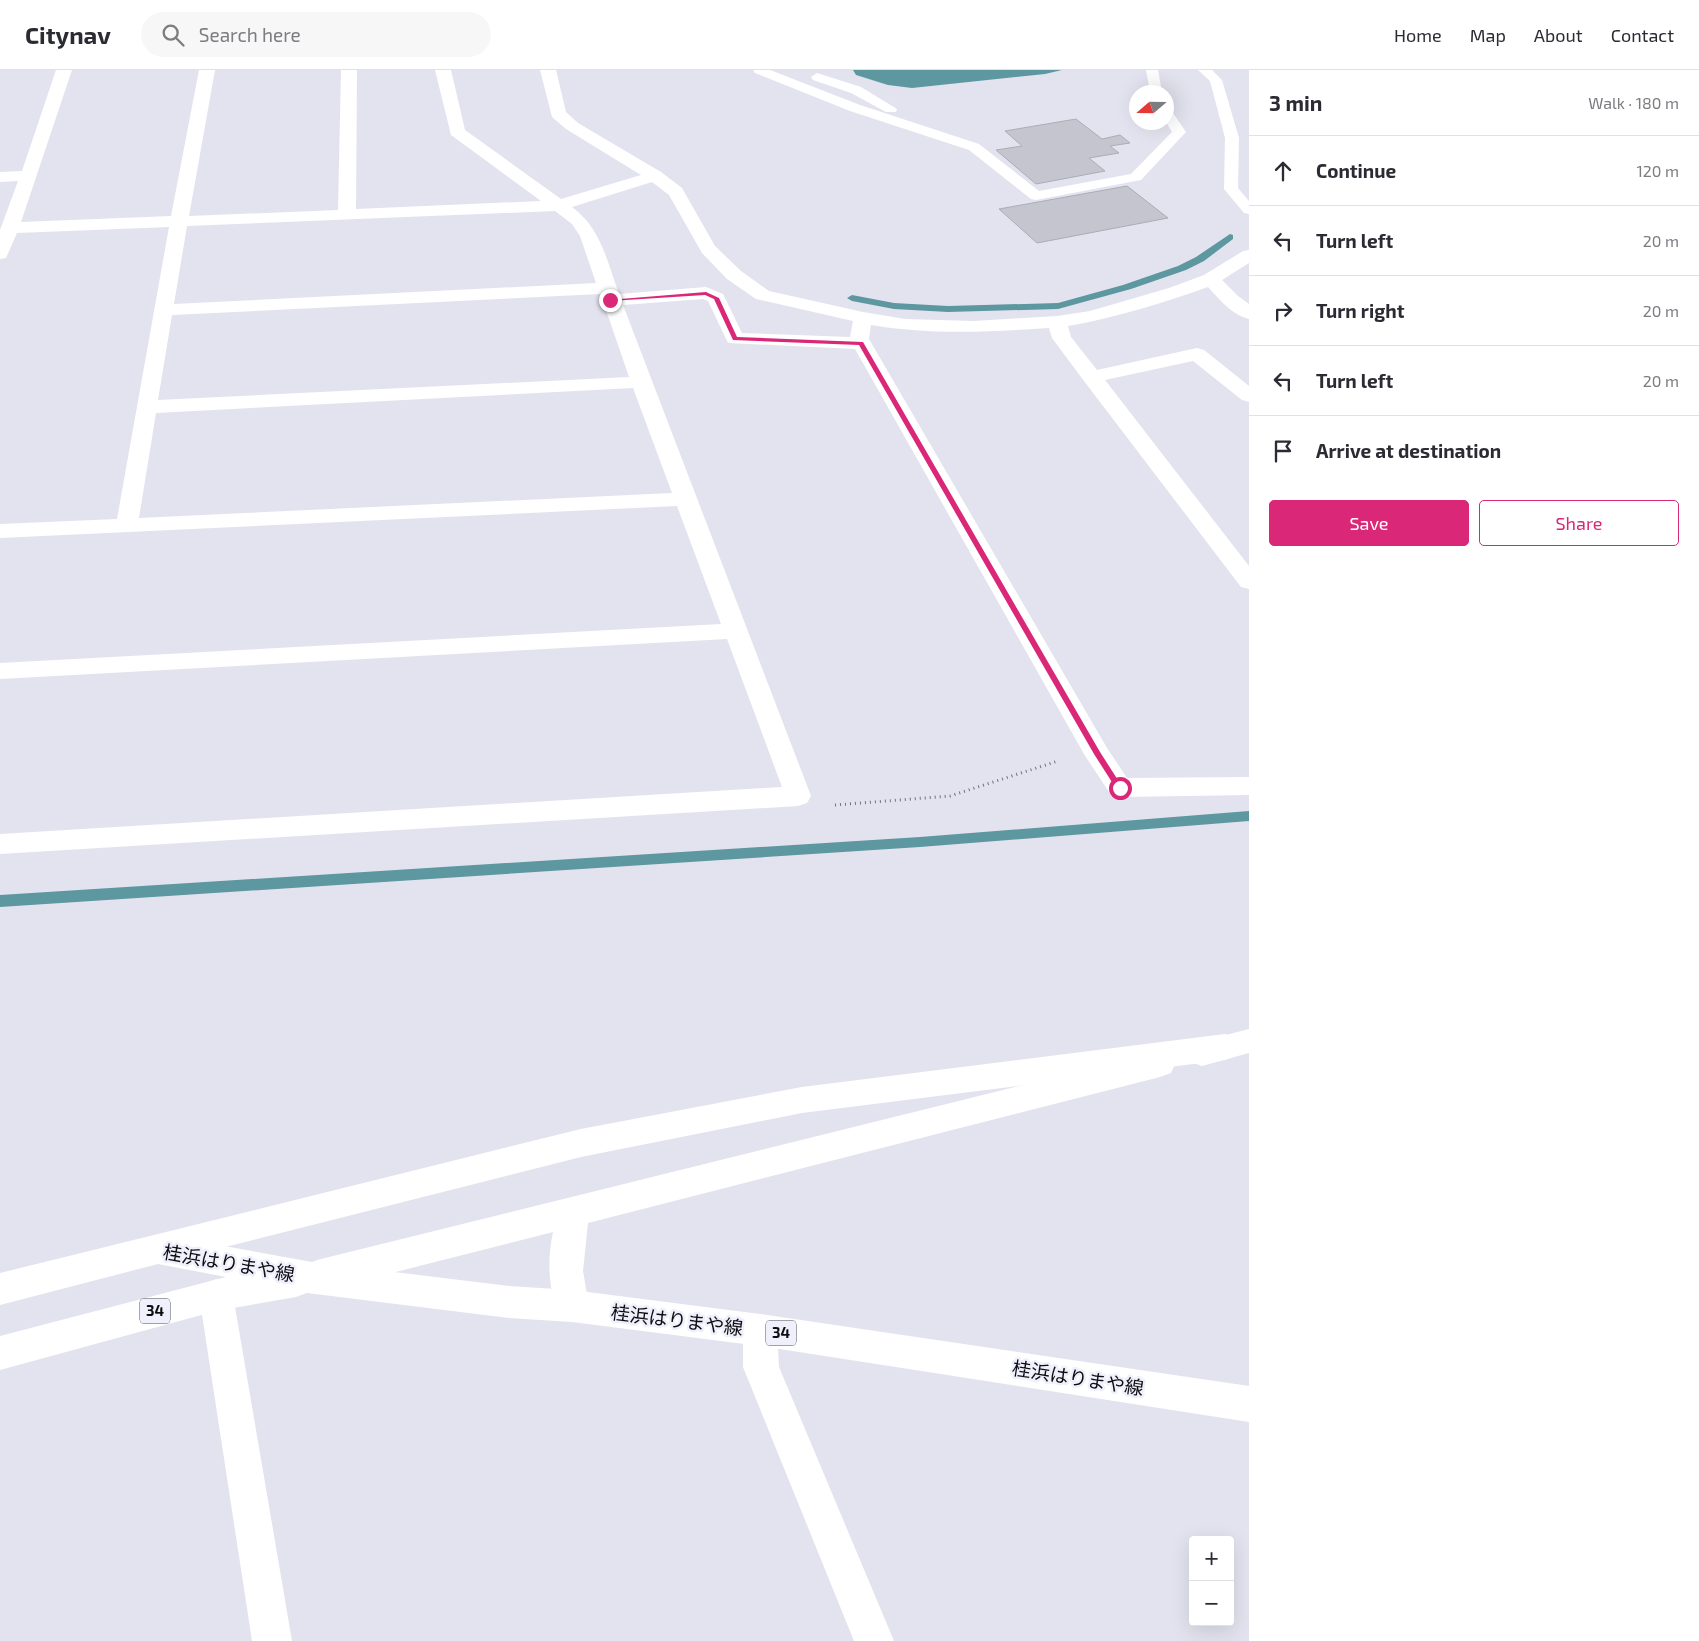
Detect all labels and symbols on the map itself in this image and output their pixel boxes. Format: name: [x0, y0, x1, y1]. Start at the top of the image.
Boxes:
north arrow: [1129, 85, 1174, 130]
route end: [599, 289, 622, 312]
route start: [1109, 777, 1132, 800]
street label: 桂浜はりまや線: [162, 1240, 297, 1285]
road number: 34: [140, 1298, 170, 1324]
street label: 桂浜はりまや線: [610, 1300, 744, 1339]
road number: 34: [766, 1320, 796, 1346]
street label: 桂浜はりまや線: [1011, 1356, 1146, 1399]

